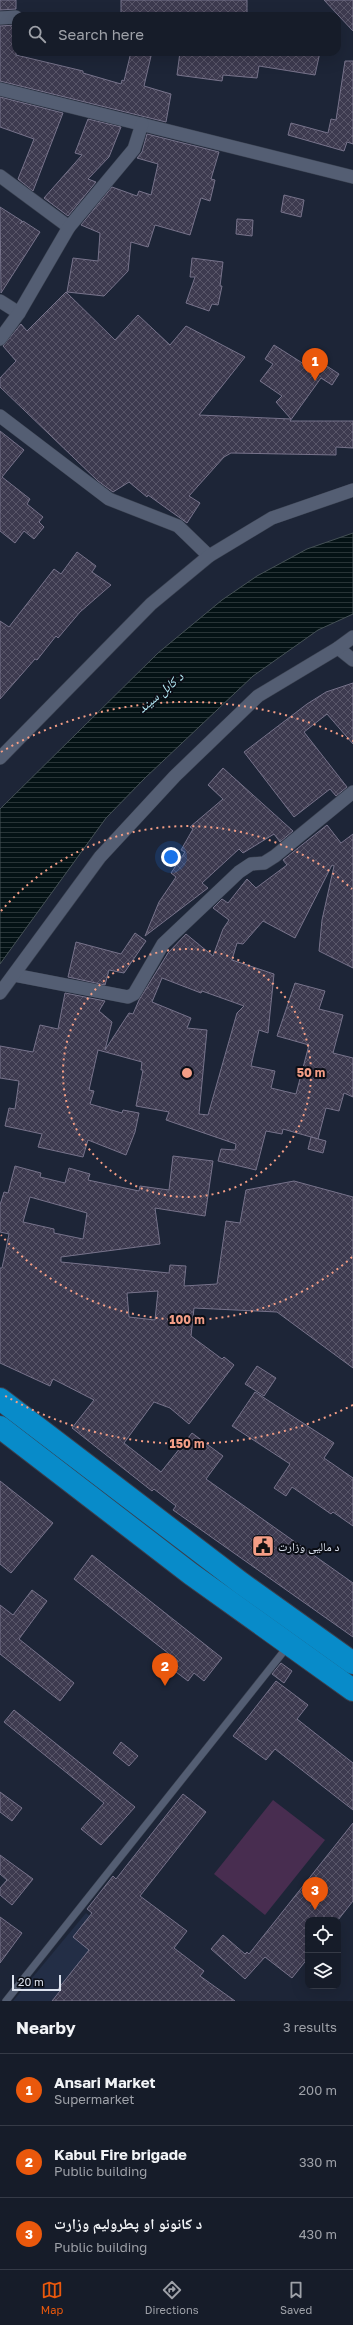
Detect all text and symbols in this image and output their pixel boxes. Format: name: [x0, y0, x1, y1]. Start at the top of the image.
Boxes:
search box: [12, 12, 341, 56]
icon: search: [26, 23, 48, 45]
text: Search here: [58, 25, 144, 43]
pin: 1: [302, 348, 328, 381]
water label: د کابل سيند: [134, 668, 187, 717]
your location: [161, 847, 181, 867]
text: 50 m: [297, 1065, 325, 1080]
centre of rings: [180, 1066, 194, 1080]
text: 100 m: [169, 1312, 205, 1327]
text: 150 m: [170, 1436, 204, 1451]
public building icon: د مالیی وزارت: [250, 1533, 276, 1559]
place label: د مالیی وزارت: [278, 1539, 340, 1554]
pin: 2: [152, 1653, 178, 1686]
pin: 3: [302, 1877, 328, 1910]
map controls: [305, 1917, 341, 1989]
button: locate: [305, 1917, 341, 1953]
button: layers: [305, 1953, 341, 1989]
scale bar: [12, 1973, 61, 1992]
text: 20 m: [18, 1975, 44, 1988]
text: Nearby: [16, 2017, 76, 2038]
text: 3 results: [283, 2019, 337, 2035]
text: Ansari Market: [54, 2073, 156, 2091]
text: 1: [26, 2082, 32, 2098]
text: 200 m: [299, 2082, 337, 2098]
text: Supermarket: [54, 2091, 135, 2107]
text: Kabul Fire brigade: [54, 2145, 187, 2163]
text: 2: [25, 2154, 33, 2170]
text: 330 m: [299, 2154, 337, 2170]
text: Public building: [54, 2163, 147, 2179]
text: د کانونو او پطرولیم وزارت: [54, 2214, 202, 2232]
text: 3: [25, 2226, 33, 2242]
text: 430 m: [299, 2226, 337, 2242]
text: Public building: [54, 2239, 147, 2255]
tab: Map: [41, 2279, 63, 2316]
tab: Directions: [145, 2279, 199, 2316]
tab: Saved: [280, 2279, 312, 2316]

